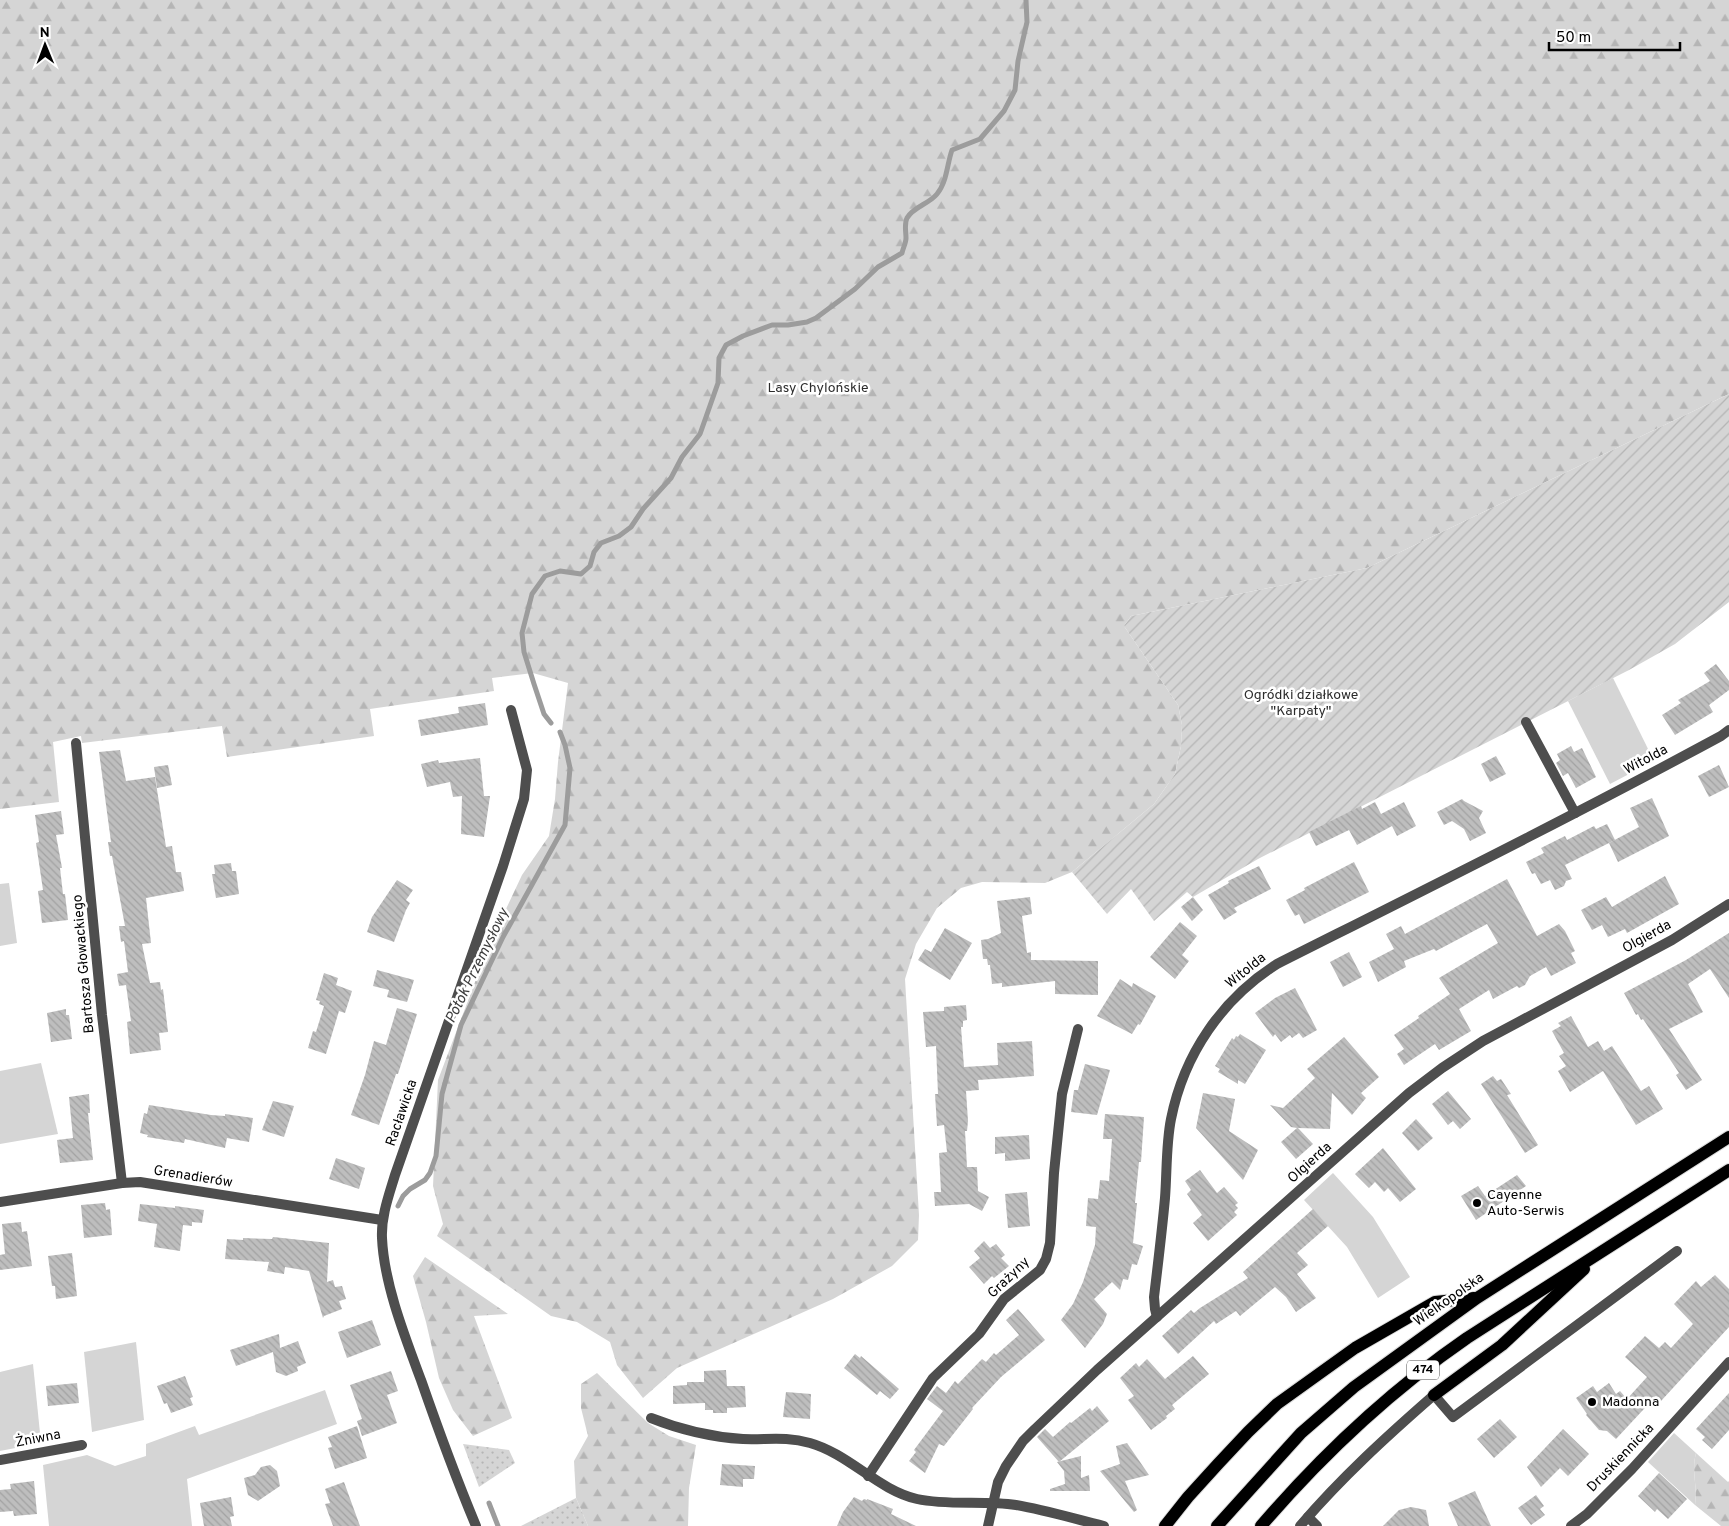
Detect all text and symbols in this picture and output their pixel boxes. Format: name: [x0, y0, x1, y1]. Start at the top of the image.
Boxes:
north arrow: [20, 20, 70, 70]
scale bar: [1549, 20, 1680, 52]
text: N: [40, 25, 50, 42]
text: 50 m: [1556, 29, 1591, 48]
park label: Lasy Chylońskie: [767, 380, 869, 397]
park label: Ogródki działkowe "Karpaty": [1244, 687, 1358, 720]
street label: Witolda: [1621, 741, 1671, 779]
street label: Bartosza Głowackiego: [69, 894, 99, 1034]
water label: Potok Przemysłowy: [442, 904, 515, 1027]
street label: Olgierda: [1620, 917, 1674, 957]
street label: Witolda: [1222, 950, 1270, 992]
street label: Racławicka: [383, 1077, 421, 1149]
street label: Olgierda: [1284, 1139, 1336, 1187]
street label: Grenadierów: [152, 1162, 234, 1192]
place label: Cayenne Auto-Serwis: [1487, 1187, 1564, 1220]
marker: Cayenne Auto-Serwis: [1471, 1197, 1483, 1209]
street label: Grażyny: [984, 1254, 1034, 1302]
street label: Wielkopolska: [1411, 1270, 1487, 1330]
road number: 474: [1407, 1360, 1439, 1380]
place label: Madonna: [1602, 1394, 1659, 1411]
marker: Madonna: [1586, 1396, 1598, 1408]
street label: Druskiennicka: [1584, 1420, 1658, 1496]
street label: Żniwna: [14, 1425, 62, 1452]

